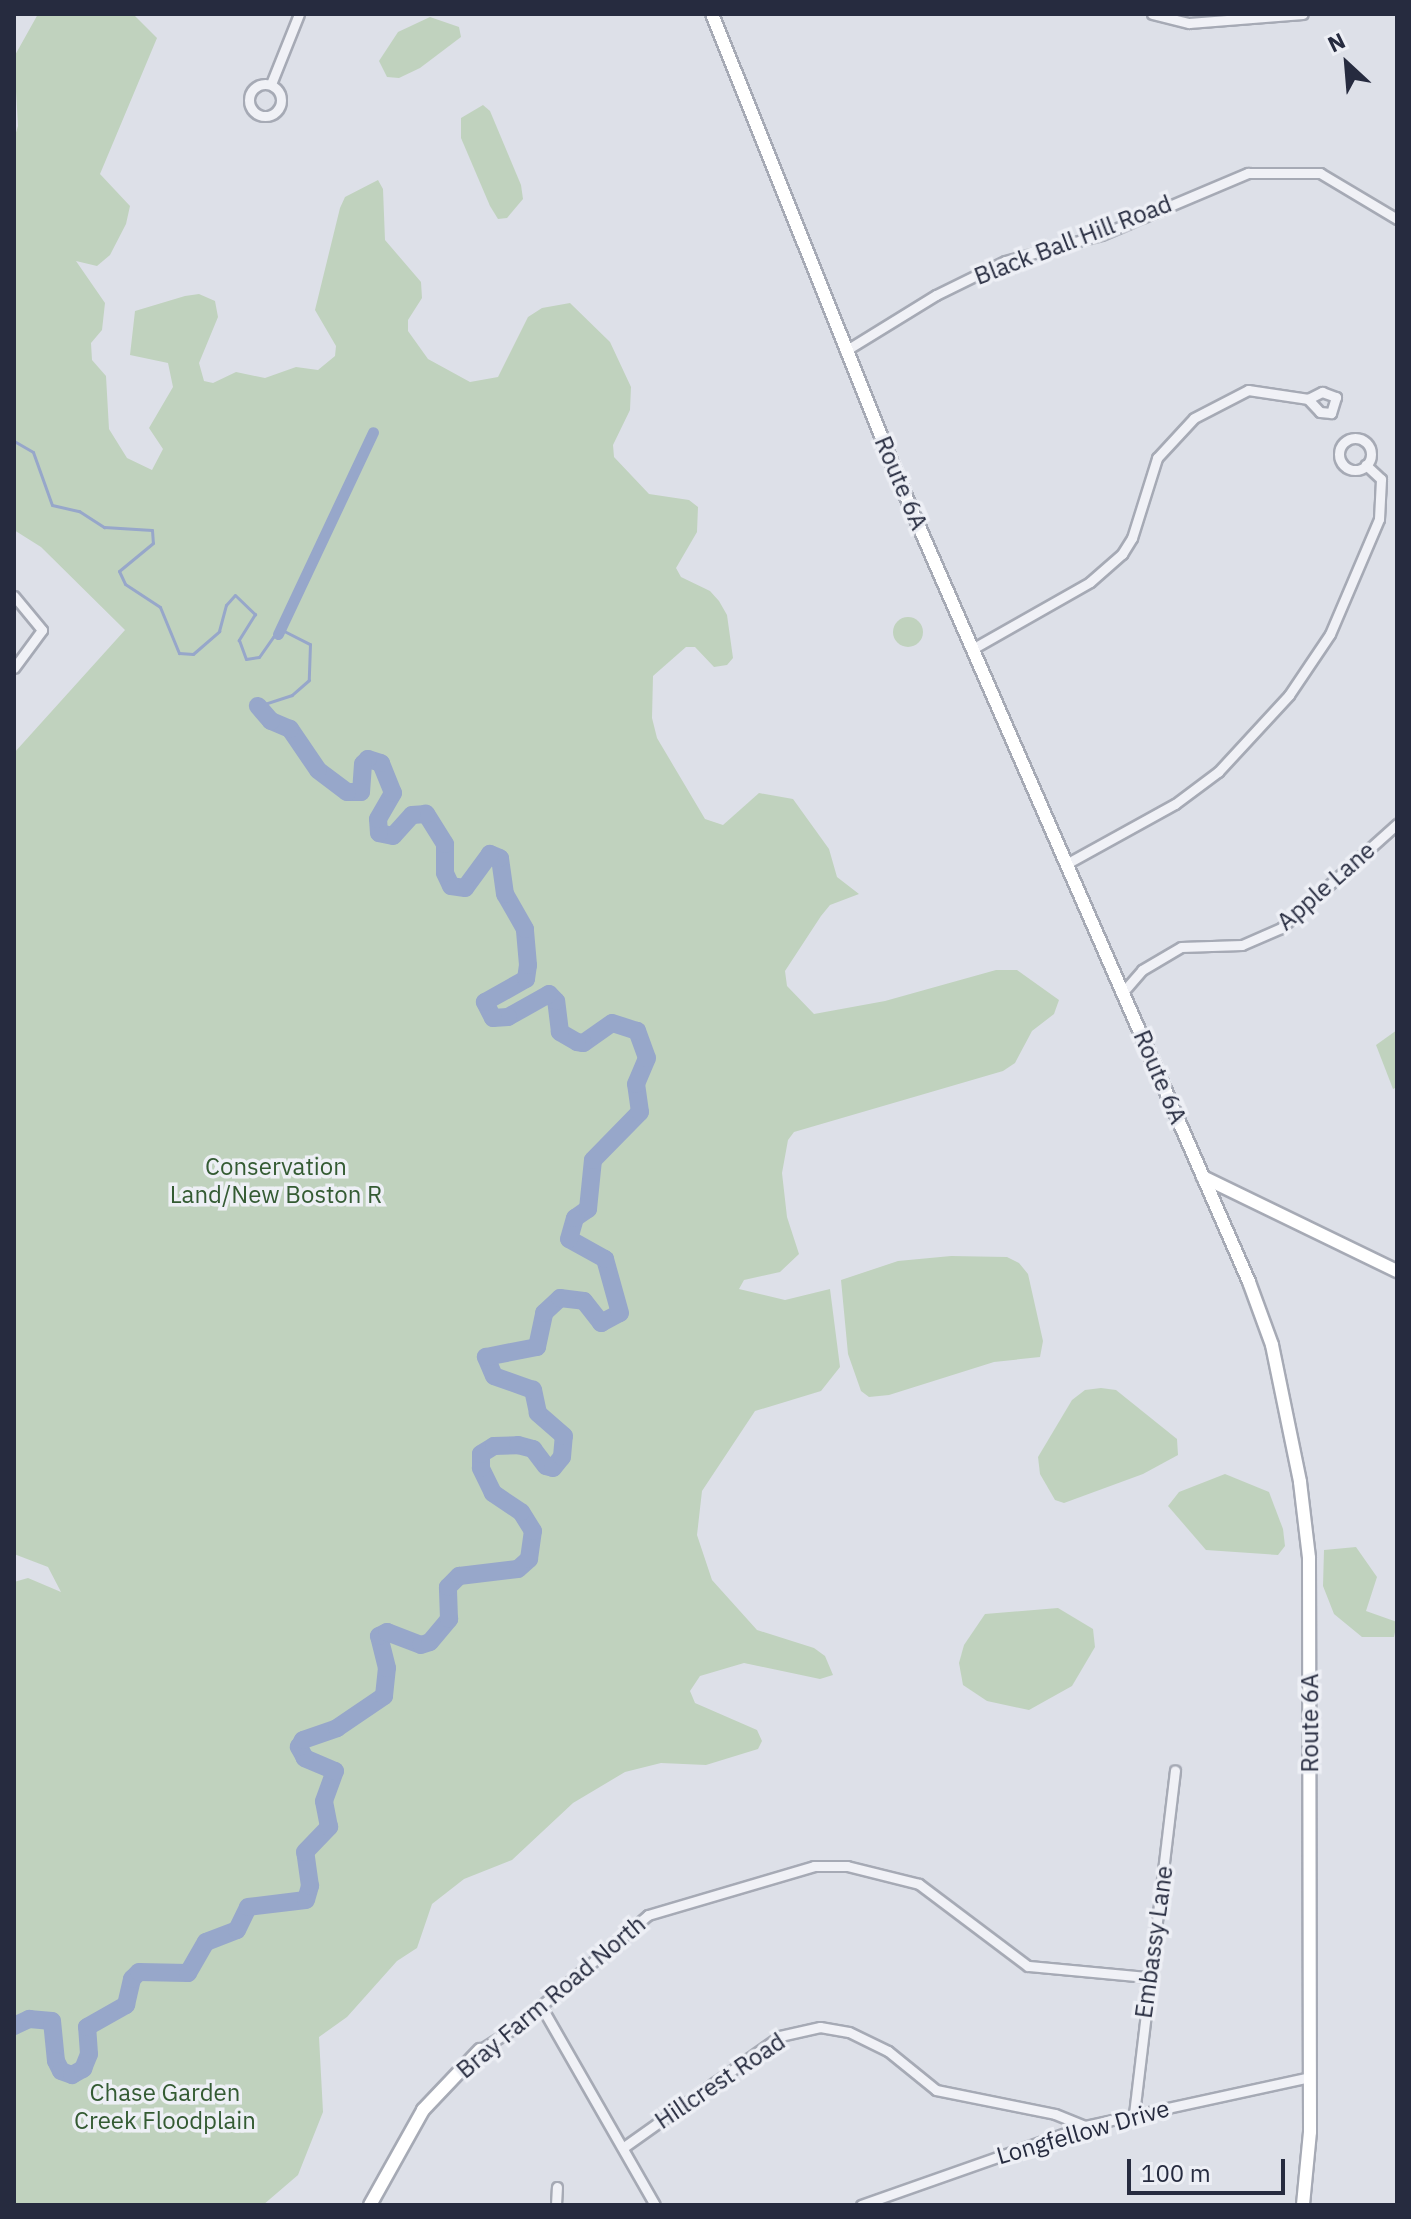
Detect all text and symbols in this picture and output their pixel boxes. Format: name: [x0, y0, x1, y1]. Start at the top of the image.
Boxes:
north arrow: [1307, 24, 1387, 104]
text: N: [1323, 25, 1350, 59]
street label: Black Ball Hill Road: [970, 189, 1176, 291]
street label: Route 6A: [868, 432, 934, 534]
street label: Apple Lane: [1271, 836, 1381, 936]
street label: Route 6A: [1127, 1026, 1193, 1128]
park label: Conservation Land/New Boston R: [170, 1153, 382, 1209]
street label: Route 6A: [1296, 1673, 1324, 1773]
street label: Embassy Lane: [1129, 1864, 1179, 2020]
street label: Bray Farm Road North: [451, 1910, 651, 2084]
street label: Hillcrest Road: [650, 2027, 790, 2135]
park label: Chase Garden Creek Floodplain: [74, 2079, 256, 2135]
street label: Longfellow Drive: [993, 2094, 1173, 2170]
scale bar: [1131, 2143, 1289, 2193]
text: 100 m: [1141, 2157, 1211, 2189]

